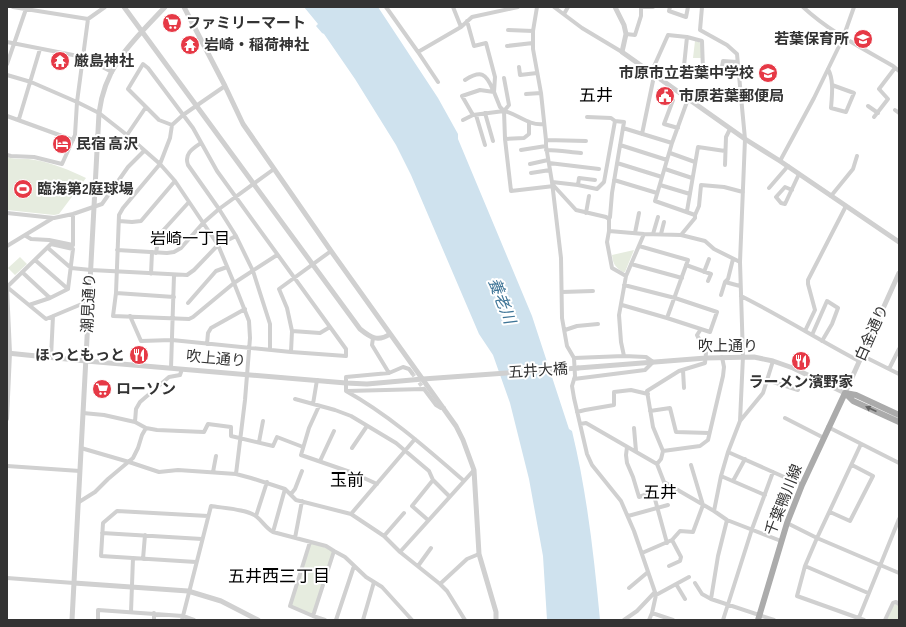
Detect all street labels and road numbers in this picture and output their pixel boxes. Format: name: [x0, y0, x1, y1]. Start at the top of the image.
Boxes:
street label: 潮見通り: [78, 273, 100, 333]
street label: 白金通り: [851, 302, 893, 364]
street label: 吹上通り: [698, 337, 758, 356]
street label: 吹上通り: [185, 347, 247, 371]
street label: 五井大橋: [507, 359, 569, 383]
street label: 千葉鴨川線: [761, 462, 807, 538]

